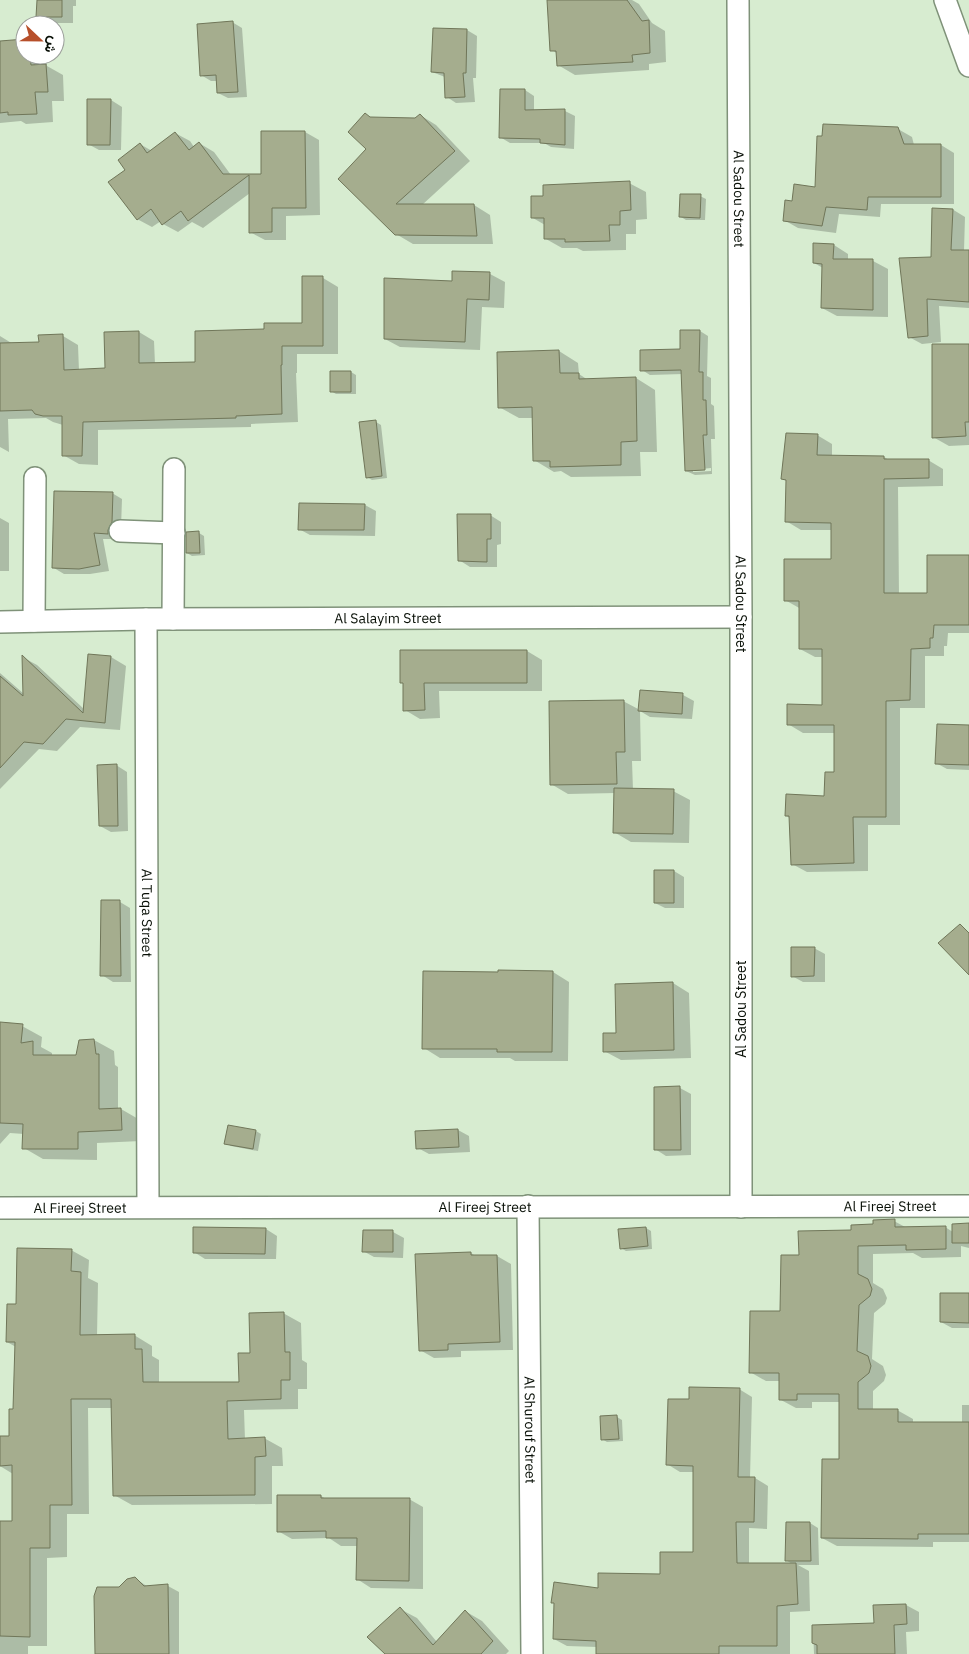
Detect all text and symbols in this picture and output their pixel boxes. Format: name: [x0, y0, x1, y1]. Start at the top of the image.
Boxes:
north arrow: [15, 15, 65, 65]
text: ش: [40, 34, 64, 56]
street label: Al Sadou Street: [730, 150, 748, 248]
street label: Al Sadou Street: [732, 555, 750, 653]
street label: Al Salayim Street: [334, 609, 442, 627]
street label: Al Tuqa Street: [138, 869, 156, 957]
street label: Al Sadou Street: [732, 960, 750, 1058]
street label: Al Fireej Street: [843, 1197, 937, 1215]
street label: Al Fireej Street: [438, 1198, 532, 1216]
street label: Al Fireej Street: [33, 1199, 127, 1217]
street label: Al Shurouf Street: [521, 1376, 539, 1484]

